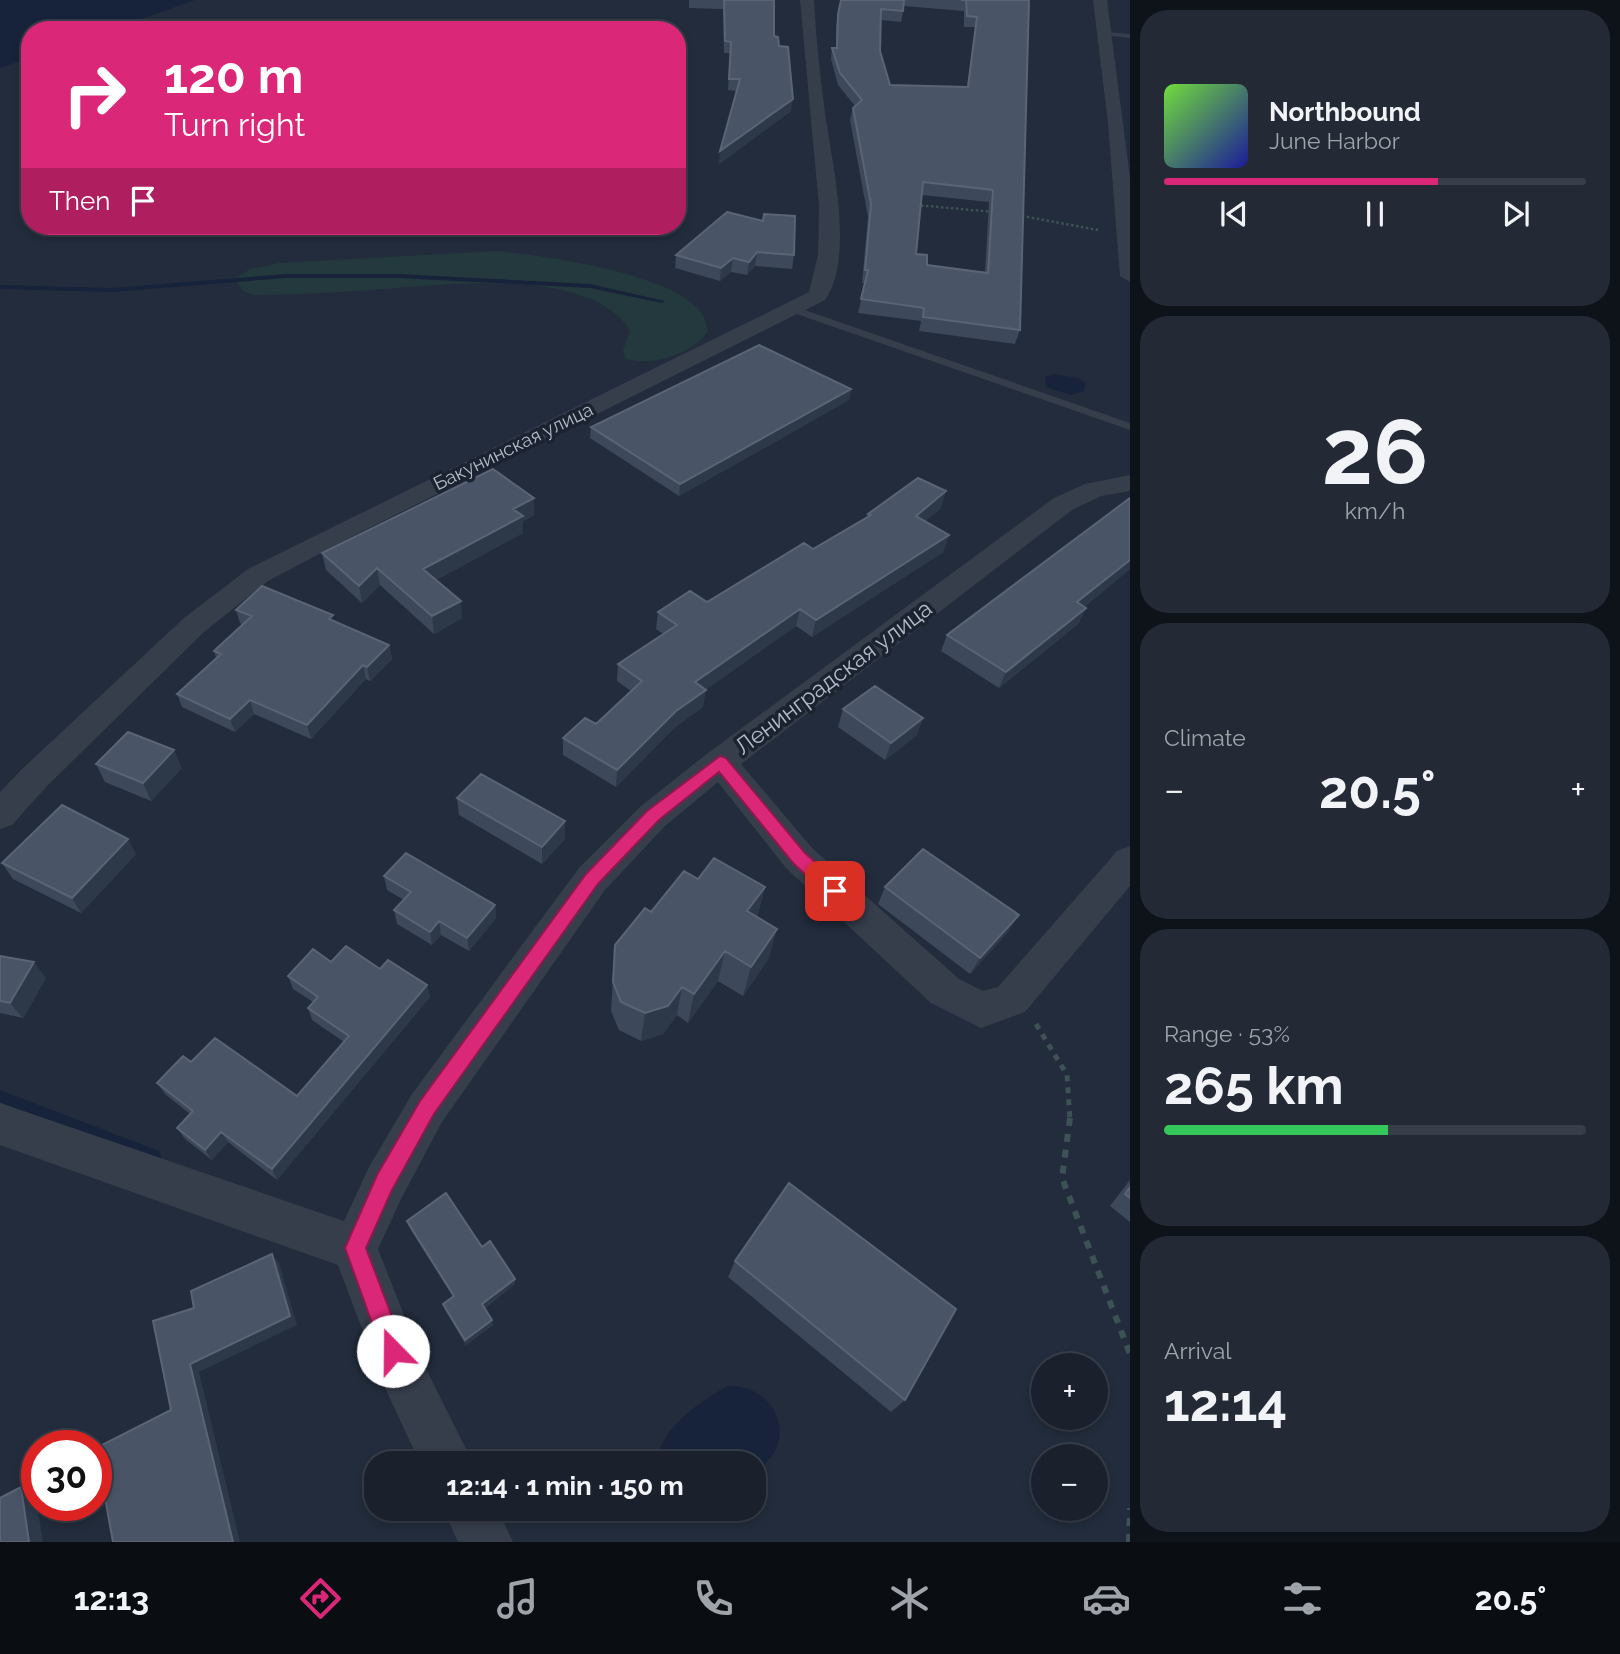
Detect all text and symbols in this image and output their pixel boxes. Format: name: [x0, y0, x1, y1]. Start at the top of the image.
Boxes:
text: 120 m: [164, 47, 303, 104]
icon: right: [49, 49, 140, 140]
text: Northbound: [1269, 97, 1421, 127]
text: Turn right: [164, 106, 305, 143]
text: June Harbor: [1269, 127, 1400, 154]
icon: arrive: [124, 182, 162, 220]
text: Then: [49, 186, 110, 216]
icon: previous: [1215, 195, 1253, 233]
icon: pause: [1356, 195, 1394, 233]
icon: next: [1497, 195, 1535, 233]
street label: Бакунинская улица: [430, 398, 596, 494]
text: 26: [1322, 398, 1428, 505]
text: km/h: [1345, 497, 1405, 524]
street label: Ленинградская улица: [729, 594, 937, 760]
text: Climate: [1164, 724, 1246, 751]
text: 20.5°: [1319, 759, 1436, 820]
text: −: [1164, 767, 1184, 812]
text: +: [1570, 767, 1586, 812]
pin: [805, 861, 865, 921]
icon: arrive: [816, 872, 854, 910]
text: Range · 53%: [1164, 1020, 1290, 1047]
text: 265 km: [1164, 1055, 1344, 1116]
position arrow: [356, 1314, 430, 1388]
text: Arrival: [1164, 1337, 1231, 1364]
map controls: [1031, 1353, 1108, 1521]
button: +: [1031, 1353, 1108, 1430]
text: 12:14: [1164, 1372, 1287, 1433]
speed limit sign: 30: [21, 1430, 112, 1521]
button: −: [1031, 1444, 1108, 1521]
text: 12:14 · 1 min · 150 m: [446, 1471, 684, 1501]
icon: directions: [296, 1574, 345, 1623]
icon: music: [493, 1574, 542, 1623]
icon: phone: [689, 1574, 738, 1623]
icon: climate: [885, 1574, 934, 1623]
icon: car: [1082, 1574, 1131, 1623]
icon: filters: [1278, 1574, 1327, 1623]
text: 12:13: [74, 1580, 149, 1617]
text: 20.5°: [1475, 1580, 1546, 1617]

